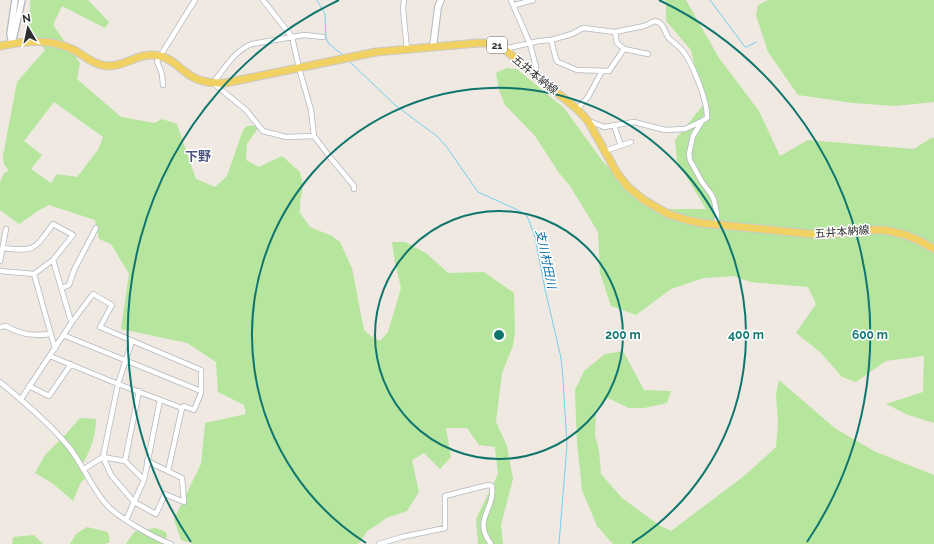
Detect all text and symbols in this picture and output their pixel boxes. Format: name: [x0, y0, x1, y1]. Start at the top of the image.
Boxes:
north arrow: [8, 8, 48, 48]
text: N: [21, 12, 32, 26]
road number: 21: [487, 37, 507, 53]
street label: 五井本納線: [510, 53, 560, 97]
district label: 下野: [185, 149, 211, 164]
street label: 五井本納線: [814, 224, 870, 240]
water label: 支川村田川: [533, 228, 559, 292]
centre of rings: [492, 328, 506, 342]
text: 200 m: [605, 328, 641, 342]
text: 400 m: [728, 328, 764, 342]
text: 600 m: [852, 328, 888, 342]

